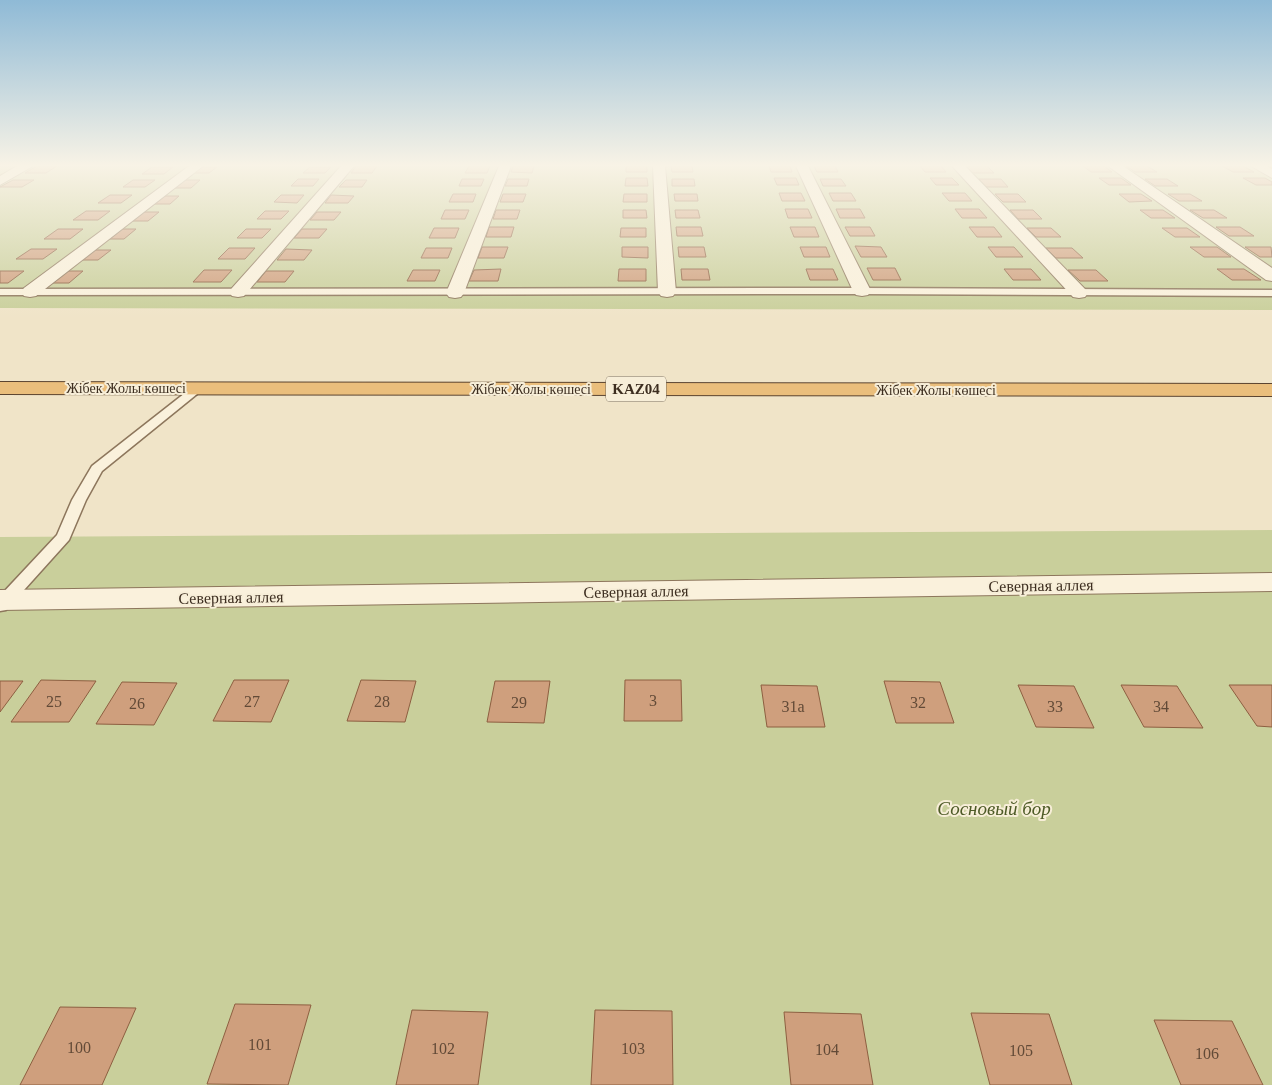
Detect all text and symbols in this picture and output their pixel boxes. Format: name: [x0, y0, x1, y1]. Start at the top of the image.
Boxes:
road number: KАZ04: [606, 376, 666, 402]
street label: Жібек Жолы көшесі: [66, 381, 186, 396]
street label: Жібек Жолы көшесі: [471, 382, 591, 397]
street label: Жібек Жолы көшесі: [876, 383, 996, 398]
street label: Северная аллея: [988, 576, 1094, 596]
street label: Северная аллея: [583, 582, 689, 602]
street label: Северная аллея: [178, 588, 284, 608]
house number: 3: [649, 692, 657, 709]
house number: 25: [46, 693, 62, 710]
house number: 27: [244, 693, 260, 710]
house number: 28: [374, 693, 390, 710]
house number: 29: [511, 694, 527, 711]
house number: 32: [910, 694, 926, 711]
house number: 26: [129, 695, 145, 712]
house number: 31а: [781, 698, 805, 715]
house number: 33: [1047, 698, 1063, 715]
house number: 34: [1153, 698, 1169, 715]
park label: Сосновый бор: [937, 798, 1051, 819]
house number: 101: [248, 1036, 272, 1053]
house number: 100: [67, 1039, 91, 1056]
house number: 102: [431, 1040, 455, 1057]
house number: 103: [621, 1040, 645, 1057]
house number: 104: [815, 1041, 839, 1058]
house number: 105: [1009, 1042, 1033, 1059]
house number: 106: [1195, 1045, 1219, 1062]

